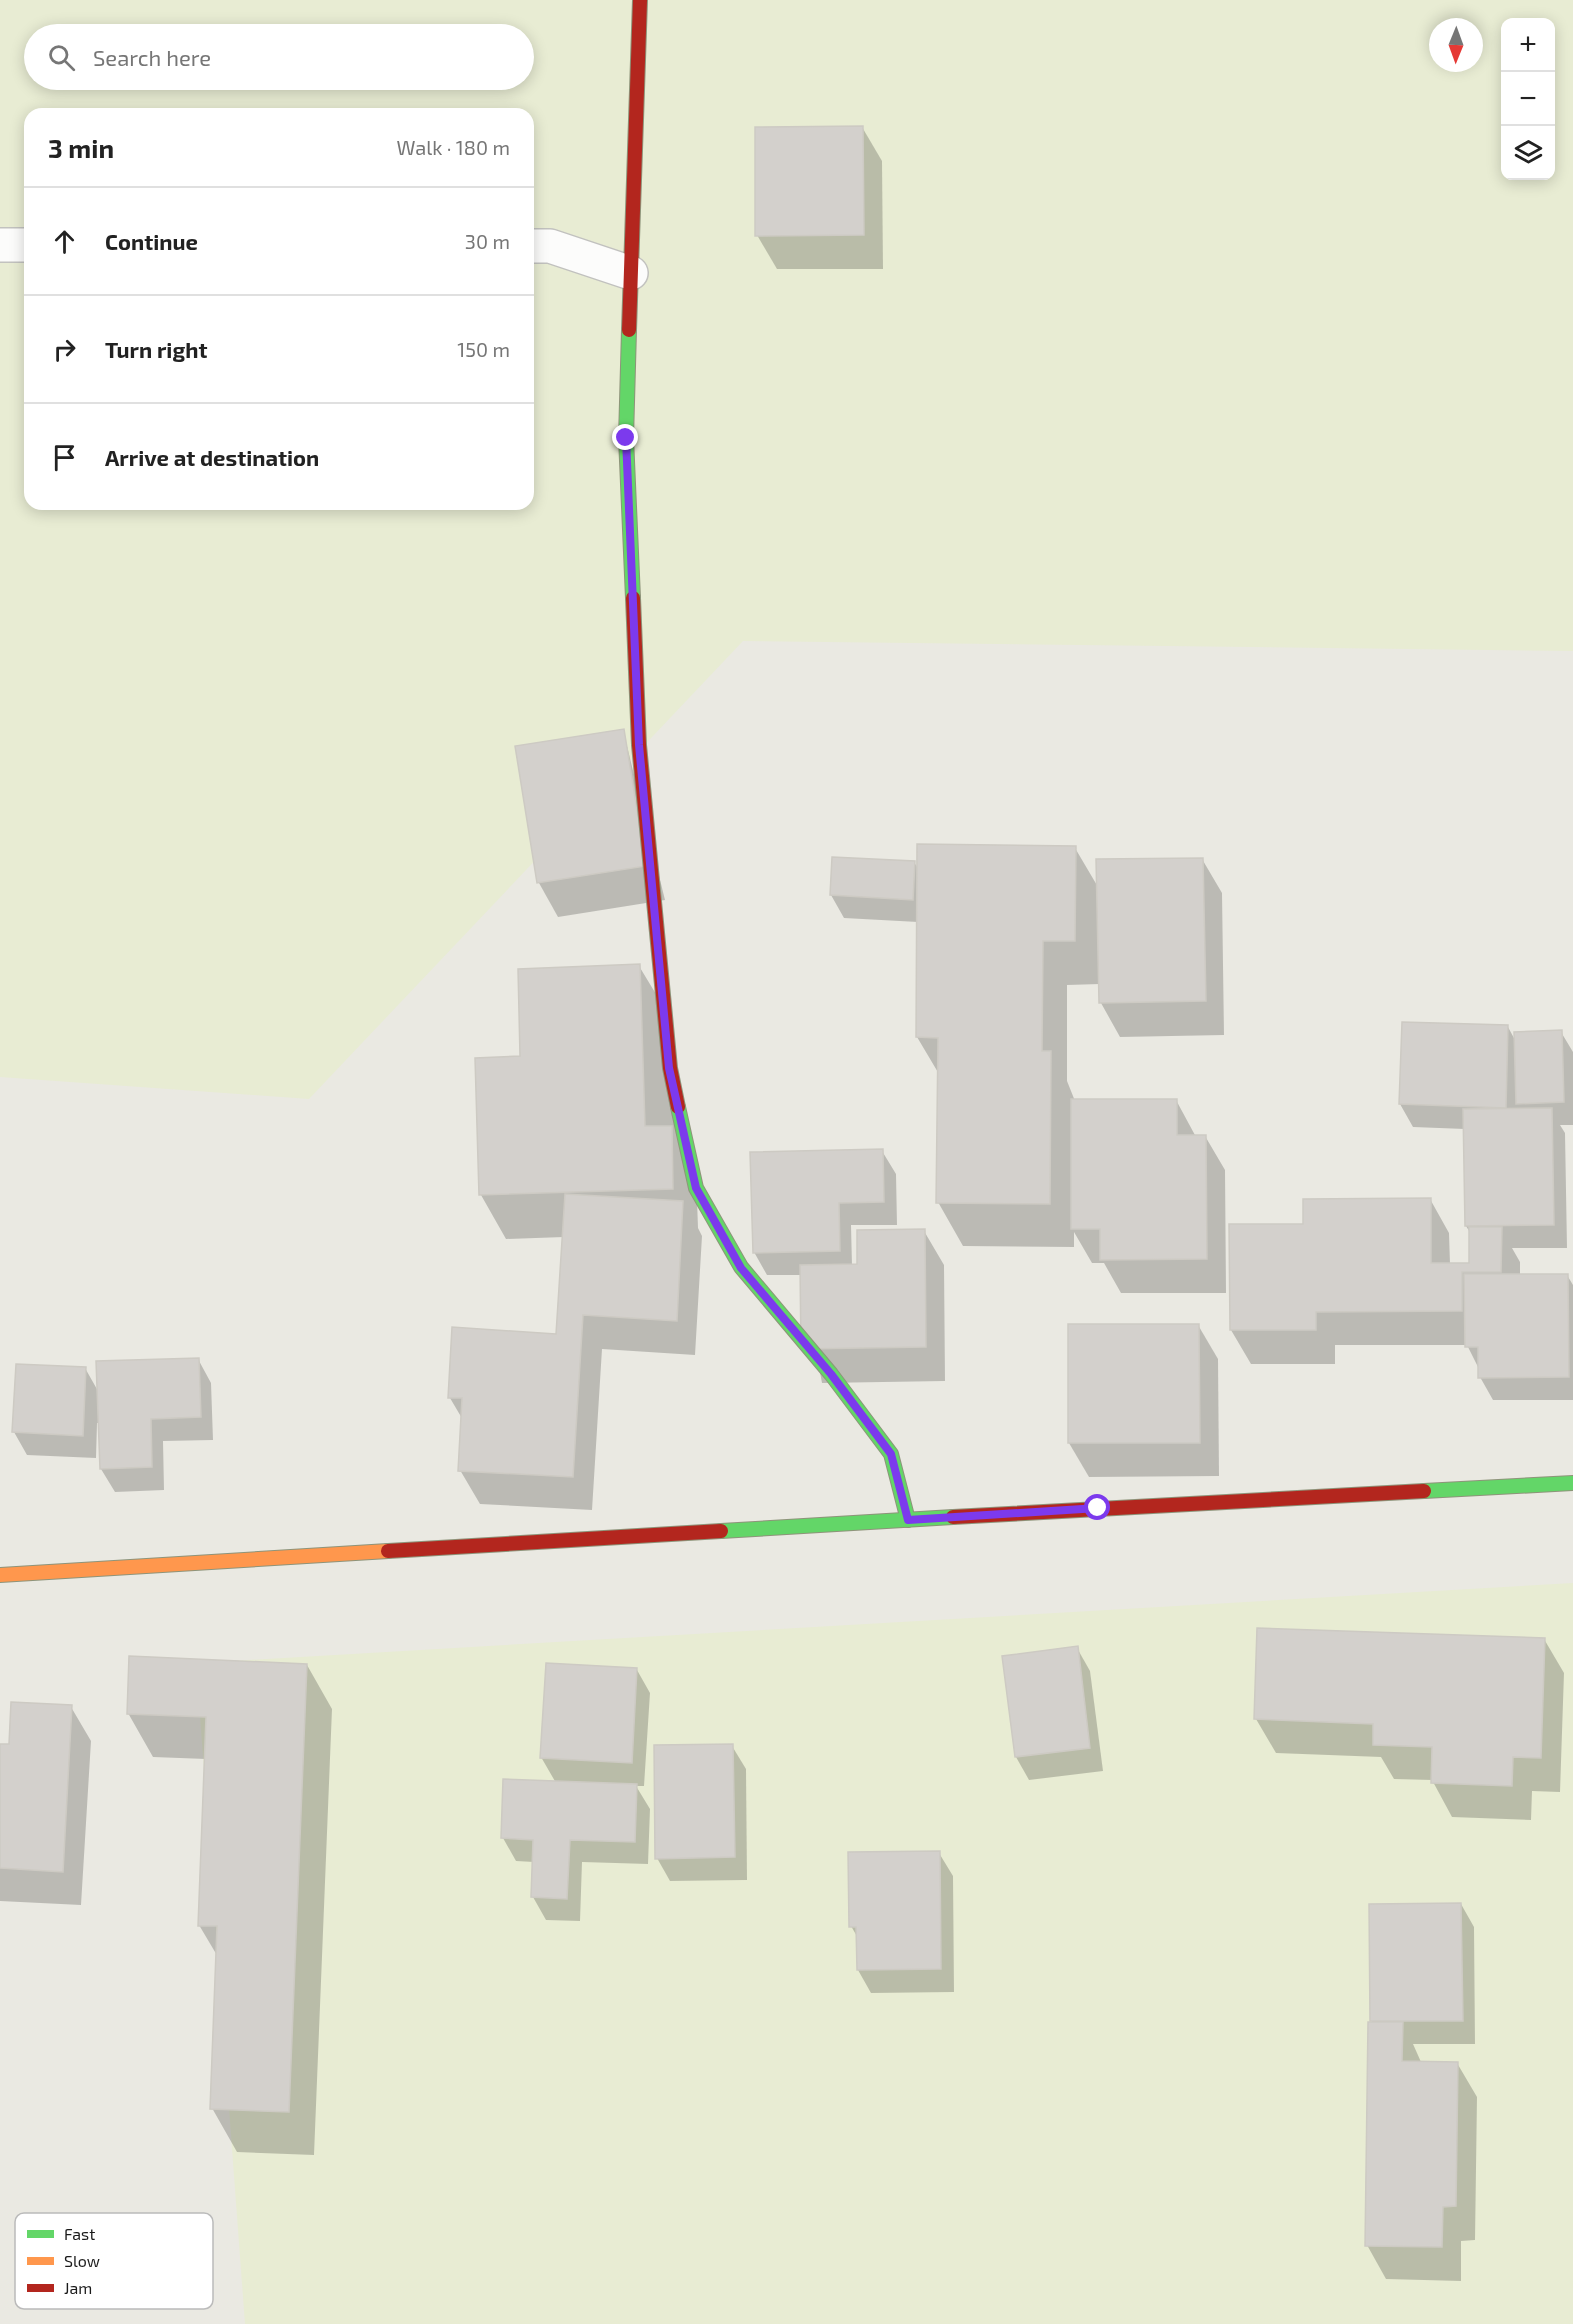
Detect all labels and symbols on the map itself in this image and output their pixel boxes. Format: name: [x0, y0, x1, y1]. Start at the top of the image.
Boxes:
north arrow: [1429, 18, 1483, 72]
route end: [612, 424, 638, 450]
route start: [1084, 1494, 1110, 1520]
legend: [15, 2213, 213, 2309]
text: Fast: [64, 2224, 95, 2243]
text: Slow: [64, 2251, 100, 2270]
text: Jam: [64, 2278, 92, 2297]

